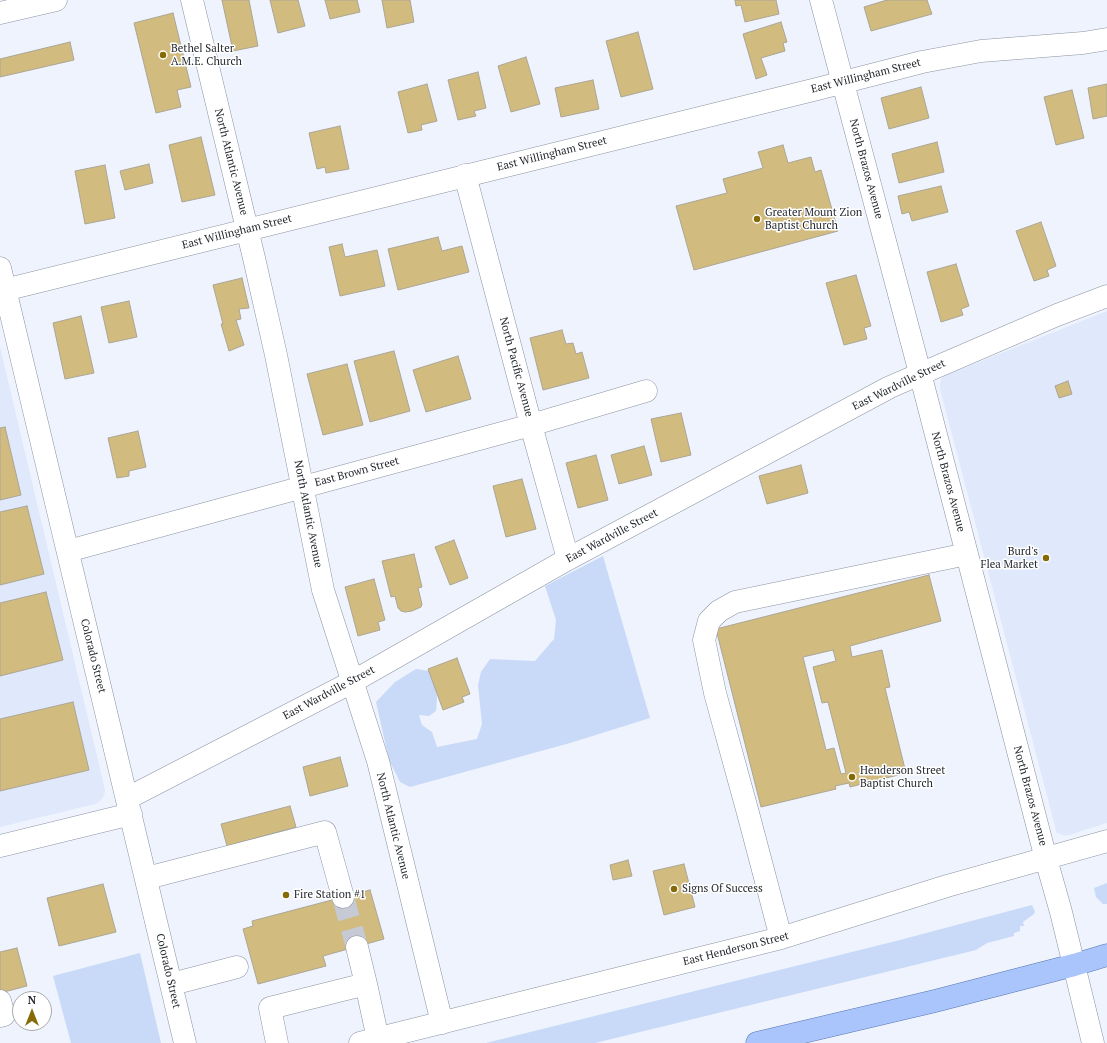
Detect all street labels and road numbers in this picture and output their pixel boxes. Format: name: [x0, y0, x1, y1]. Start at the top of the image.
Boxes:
street label: East Willingham Street: [810, 56, 922, 96]
street label: North Atlantic Avenue: [211, 107, 251, 217]
street label: North Brazos Avenue: [846, 118, 886, 220]
street label: East Willingham Street: [496, 134, 608, 174]
street label: East Willingham Street: [181, 212, 293, 252]
street label: North Pacific Avenue: [496, 316, 536, 418]
street label: East Wardville Street: [850, 357, 948, 413]
street label: North Brazos Avenue: [928, 431, 968, 533]
street label: East Brown Street: [313, 454, 401, 490]
street label: North Atlantic Avenue: [291, 459, 325, 569]
street label: East Wardville Street: [564, 506, 660, 566]
street label: Colorado Street: [77, 617, 109, 695]
street label: East Wardville Street: [281, 663, 377, 723]
street label: North Brazos Avenue: [1010, 745, 1050, 847]
street label: North Atlantic Avenue: [373, 771, 413, 881]
street label: East Henderson Street: [682, 929, 790, 969]
street label: Colorado Street: [153, 932, 183, 1010]

